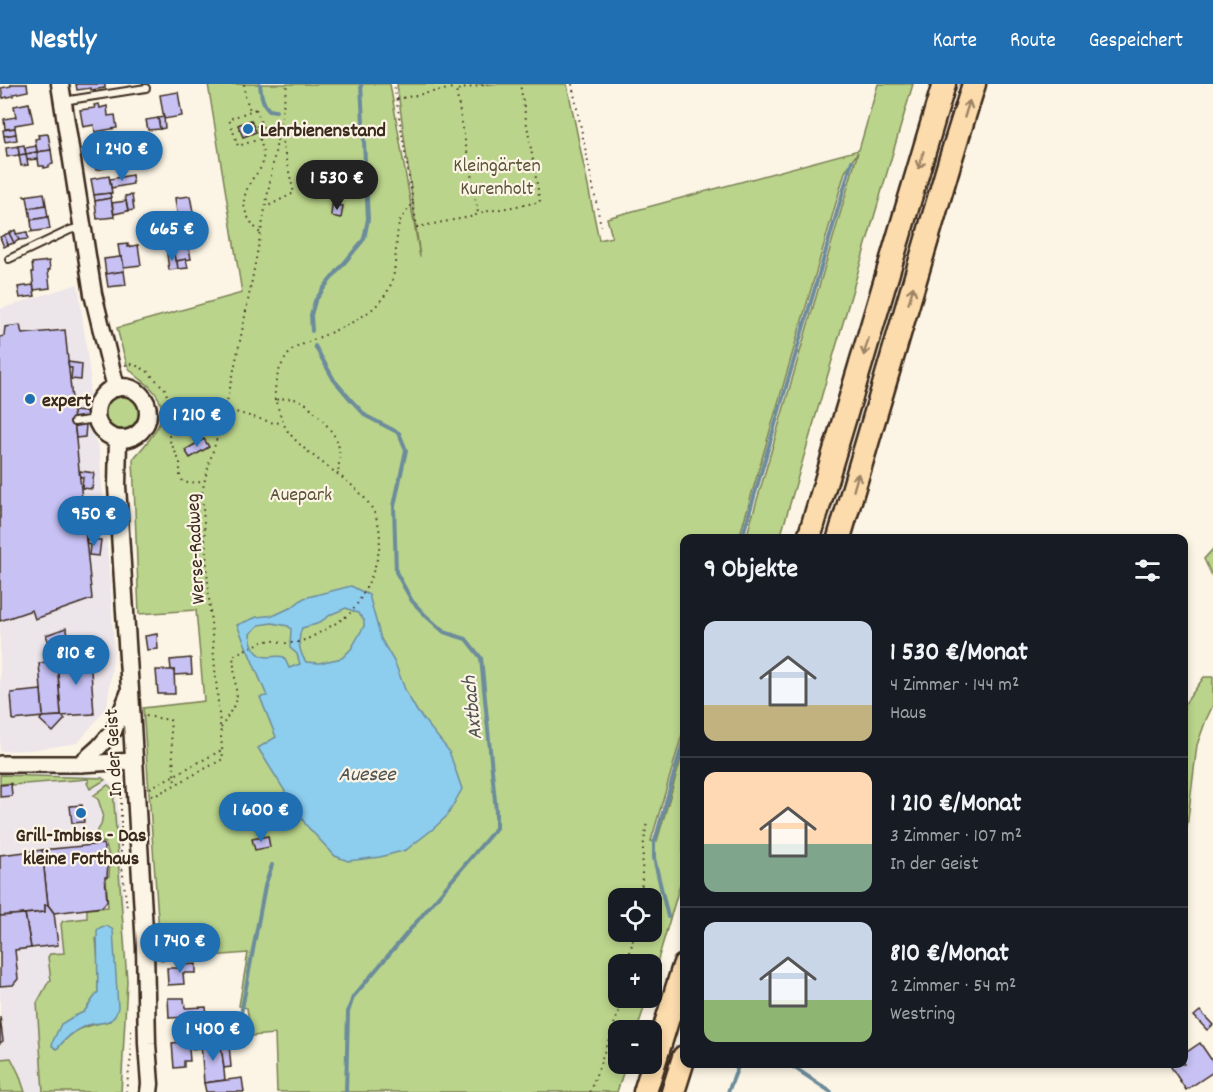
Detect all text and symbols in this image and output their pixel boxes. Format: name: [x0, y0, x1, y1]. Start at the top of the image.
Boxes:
text: Nestly: [30, 22, 96, 62]
text: Karte: [933, 27, 977, 57]
text: Route: [1010, 27, 1056, 57]
text: Gespeichert: [1089, 27, 1183, 57]
one-way arrow: [962, 100, 973, 119]
place label: Lehrbienenstand: [260, 118, 386, 146]
marker: Lehrbienenstand: [241, 122, 255, 136]
pin: 1 240 €: [67, 131, 177, 182]
text: 1 240 €: [96, 136, 148, 164]
one-way arrow: [915, 150, 926, 169]
park label: Kleingärten Kurenholt: [453, 153, 541, 204]
pin: 1 530 €: [282, 160, 392, 211]
text: 1 530 €: [310, 165, 364, 193]
pin: 665 €: [130, 211, 214, 262]
text: 665 €: [150, 216, 194, 244]
one-way arrow: [906, 286, 917, 305]
one-way arrow: [860, 337, 871, 356]
place label: expert: [42, 388, 92, 416]
marker: expert: [23, 392, 37, 406]
pin: 1 210 €: [142, 397, 252, 448]
text: 1 210 €: [173, 402, 221, 430]
one-way arrow: [851, 473, 862, 492]
park label: Auepark: [270, 482, 332, 510]
street label: Werse-Radweg: [180, 493, 214, 605]
pin: 950 €: [52, 496, 136, 547]
text: 950 €: [71, 501, 117, 529]
text: 9 Objekte: [704, 552, 798, 589]
icon: filters: [1131, 554, 1164, 587]
pin: 810 €: [34, 635, 118, 686]
text: 1 530 €/Monat: [890, 635, 1028, 672]
text: 810 €: [56, 640, 96, 668]
icon: home: [752, 645, 824, 717]
text: 4 Zimmer · 144 m²: [890, 672, 1019, 700]
water label: Axtbach: [456, 673, 492, 741]
text: Haus: [890, 700, 927, 728]
street label: In der Geist: [99, 708, 131, 798]
water label: Auesee: [338, 761, 397, 791]
text: 1 210 €/Monat: [890, 786, 1021, 823]
pin: 1 600 €: [206, 792, 316, 843]
icon: home: [752, 796, 824, 868]
text: 1 600 €: [233, 797, 289, 825]
marker: Grill-Imbiss - Das kleine Forthaus: [74, 806, 88, 820]
place label: Grill-Imbiss - Das kleine Forthaus: [16, 823, 146, 874]
text: 3 Zimmer · 107 m²: [890, 823, 1022, 851]
text: In der Geist: [890, 851, 979, 879]
map controls: [608, 888, 662, 1074]
button: locate: [608, 888, 662, 942]
pin: 1 740 €: [125, 923, 235, 974]
text: 1 740 €: [154, 928, 206, 956]
text: 810 €/Monat: [890, 936, 1009, 973]
icon: home: [752, 946, 824, 1018]
button: +: [608, 954, 662, 1008]
text: 2 Zimmer · 54 m²: [890, 973, 1016, 1001]
text: Westring: [890, 1001, 955, 1029]
pin: 1 400 €: [158, 1011, 268, 1062]
text: 1 400 €: [186, 1016, 240, 1044]
button: −: [608, 1020, 662, 1074]

